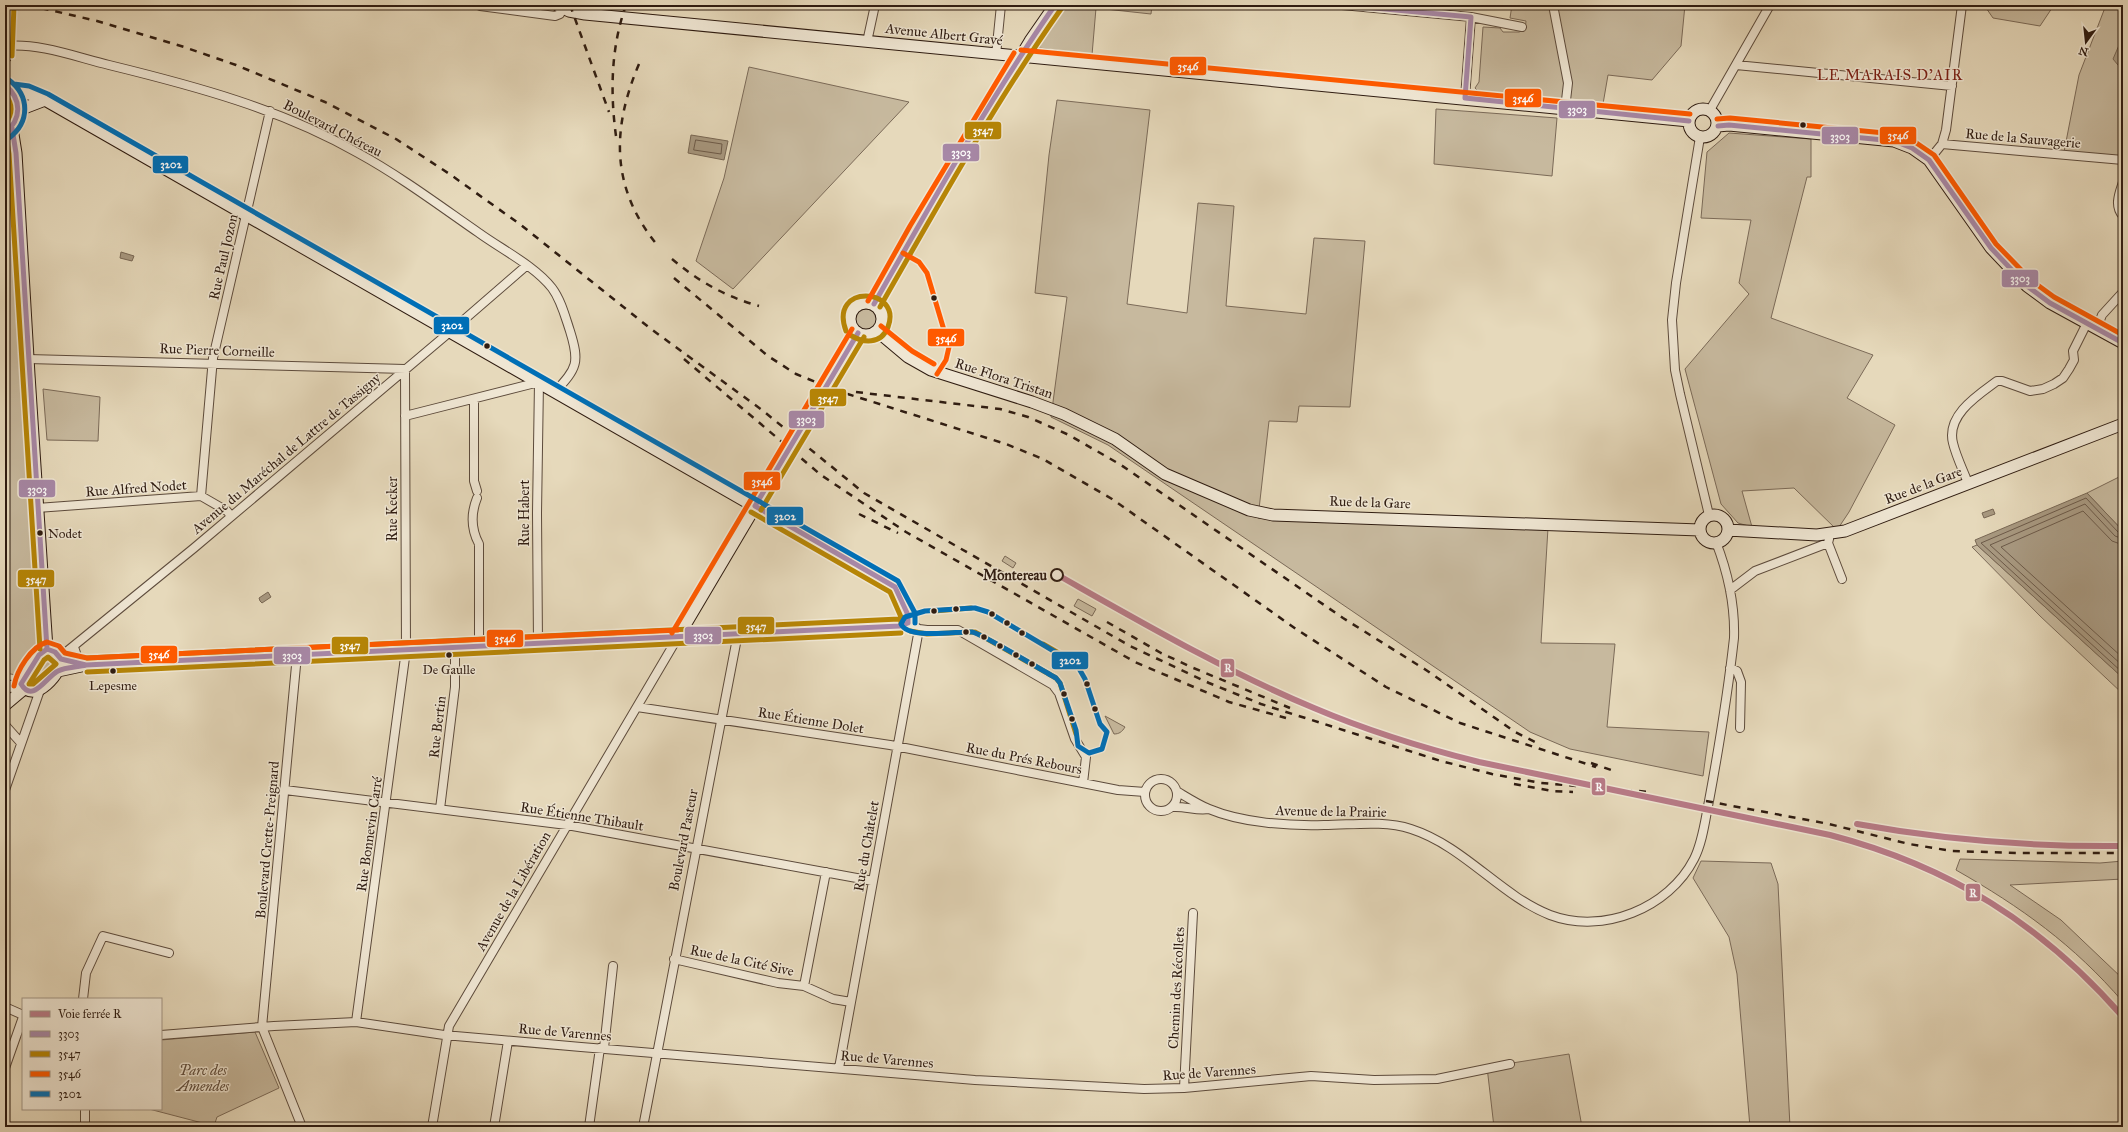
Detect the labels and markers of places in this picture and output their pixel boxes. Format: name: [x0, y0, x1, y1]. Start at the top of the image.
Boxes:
unlabelled marker: [1798, 120, 1808, 130]
unlabelled marker: [929, 293, 939, 303]
unlabelled marker: [482, 341, 492, 351]
place label: Nodet: [48, 526, 82, 542]
marker: Nodet: [35, 528, 45, 538]
place label: Montereau: [983, 567, 1048, 584]
marker: Montereau: [1050, 568, 1064, 582]
unlabelled marker: [951, 604, 961, 614]
unlabelled marker: [929, 606, 939, 616]
unlabelled marker: [987, 609, 997, 619]
unlabelled marker: [1002, 618, 1012, 628]
unlabelled marker: [961, 627, 971, 637]
unlabelled marker: [1017, 628, 1027, 638]
unlabelled marker: [979, 632, 989, 642]
unlabelled marker: [995, 641, 1005, 651]
marker: De Gaulle: [444, 650, 454, 660]
unlabelled marker: [1011, 650, 1021, 660]
unlabelled marker: [1027, 659, 1037, 669]
place label: De Gaulle: [423, 662, 476, 678]
marker: Lepesme: [108, 666, 118, 676]
place label: Lepesme: [89, 678, 138, 694]
unlabelled marker: [1082, 679, 1092, 689]
unlabelled marker: [1059, 689, 1069, 699]
unlabelled marker: [1090, 704, 1100, 714]
unlabelled marker: [1067, 714, 1077, 724]

